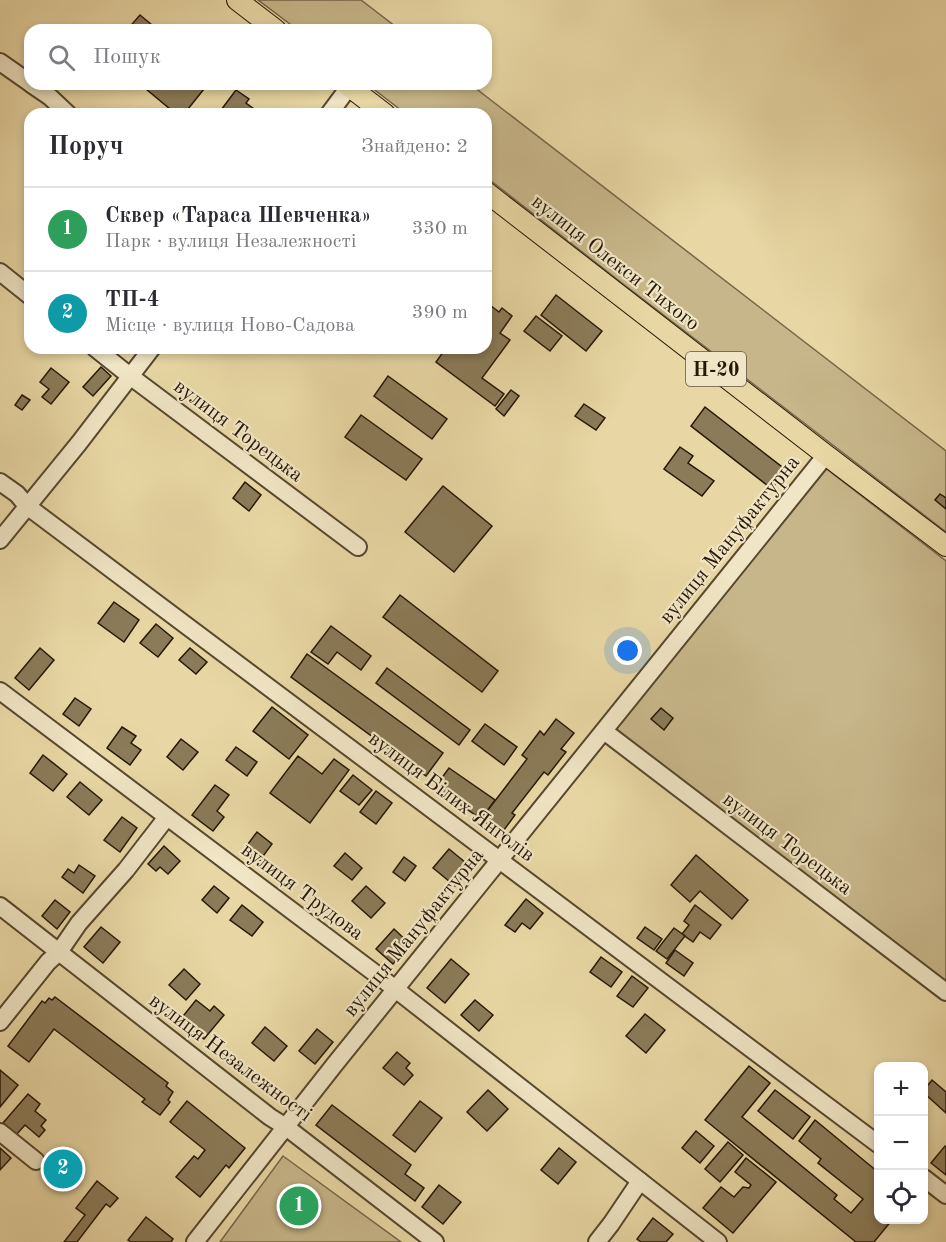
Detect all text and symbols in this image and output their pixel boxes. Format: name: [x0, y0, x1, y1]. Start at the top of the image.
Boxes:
search box: [24, 24, 492, 90]
icon: search: [45, 41, 78, 74]
text: Пошук: [93, 46, 161, 68]
text: Поруч: [48, 134, 124, 160]
text: Знайдено: 2: [361, 137, 468, 157]
street label: вулиця Олекси Тихого: [527, 191, 703, 335]
text: Сквер «Тараса Шевченка»: [105, 205, 372, 227]
text: 1: [62, 219, 73, 239]
text: 330 m: [412, 219, 468, 239]
text: Парк · вулиця Незалежності: [105, 232, 356, 252]
text: ТП-4: [105, 289, 160, 311]
text: 2: [62, 303, 73, 323]
text: 390 m: [412, 303, 468, 323]
text: Місце · вулиця Ново-Садова: [105, 316, 355, 336]
road number: Н-20: [686, 352, 746, 386]
street label: вулиця Торецька: [170, 376, 307, 486]
street label: вулиця Мануфактурна: [656, 452, 804, 628]
your location: [613, 636, 642, 665]
street label: вулиця Білих Янголів: [364, 728, 538, 866]
street label: вулиця Торецька: [719, 789, 856, 899]
street label: вулиця Трудова: [237, 840, 367, 945]
street label: вулиця Мануфактурна: [340, 845, 488, 1021]
street label: вулиця Незалежності: [145, 990, 315, 1126]
map controls: [874, 1062, 928, 1224]
button: +: [874, 1062, 928, 1116]
button: −: [874, 1116, 928, 1170]
pin: 2: [44, 1146, 82, 1192]
button: locate: [874, 1170, 928, 1224]
pin: 1: [280, 1184, 318, 1228]

